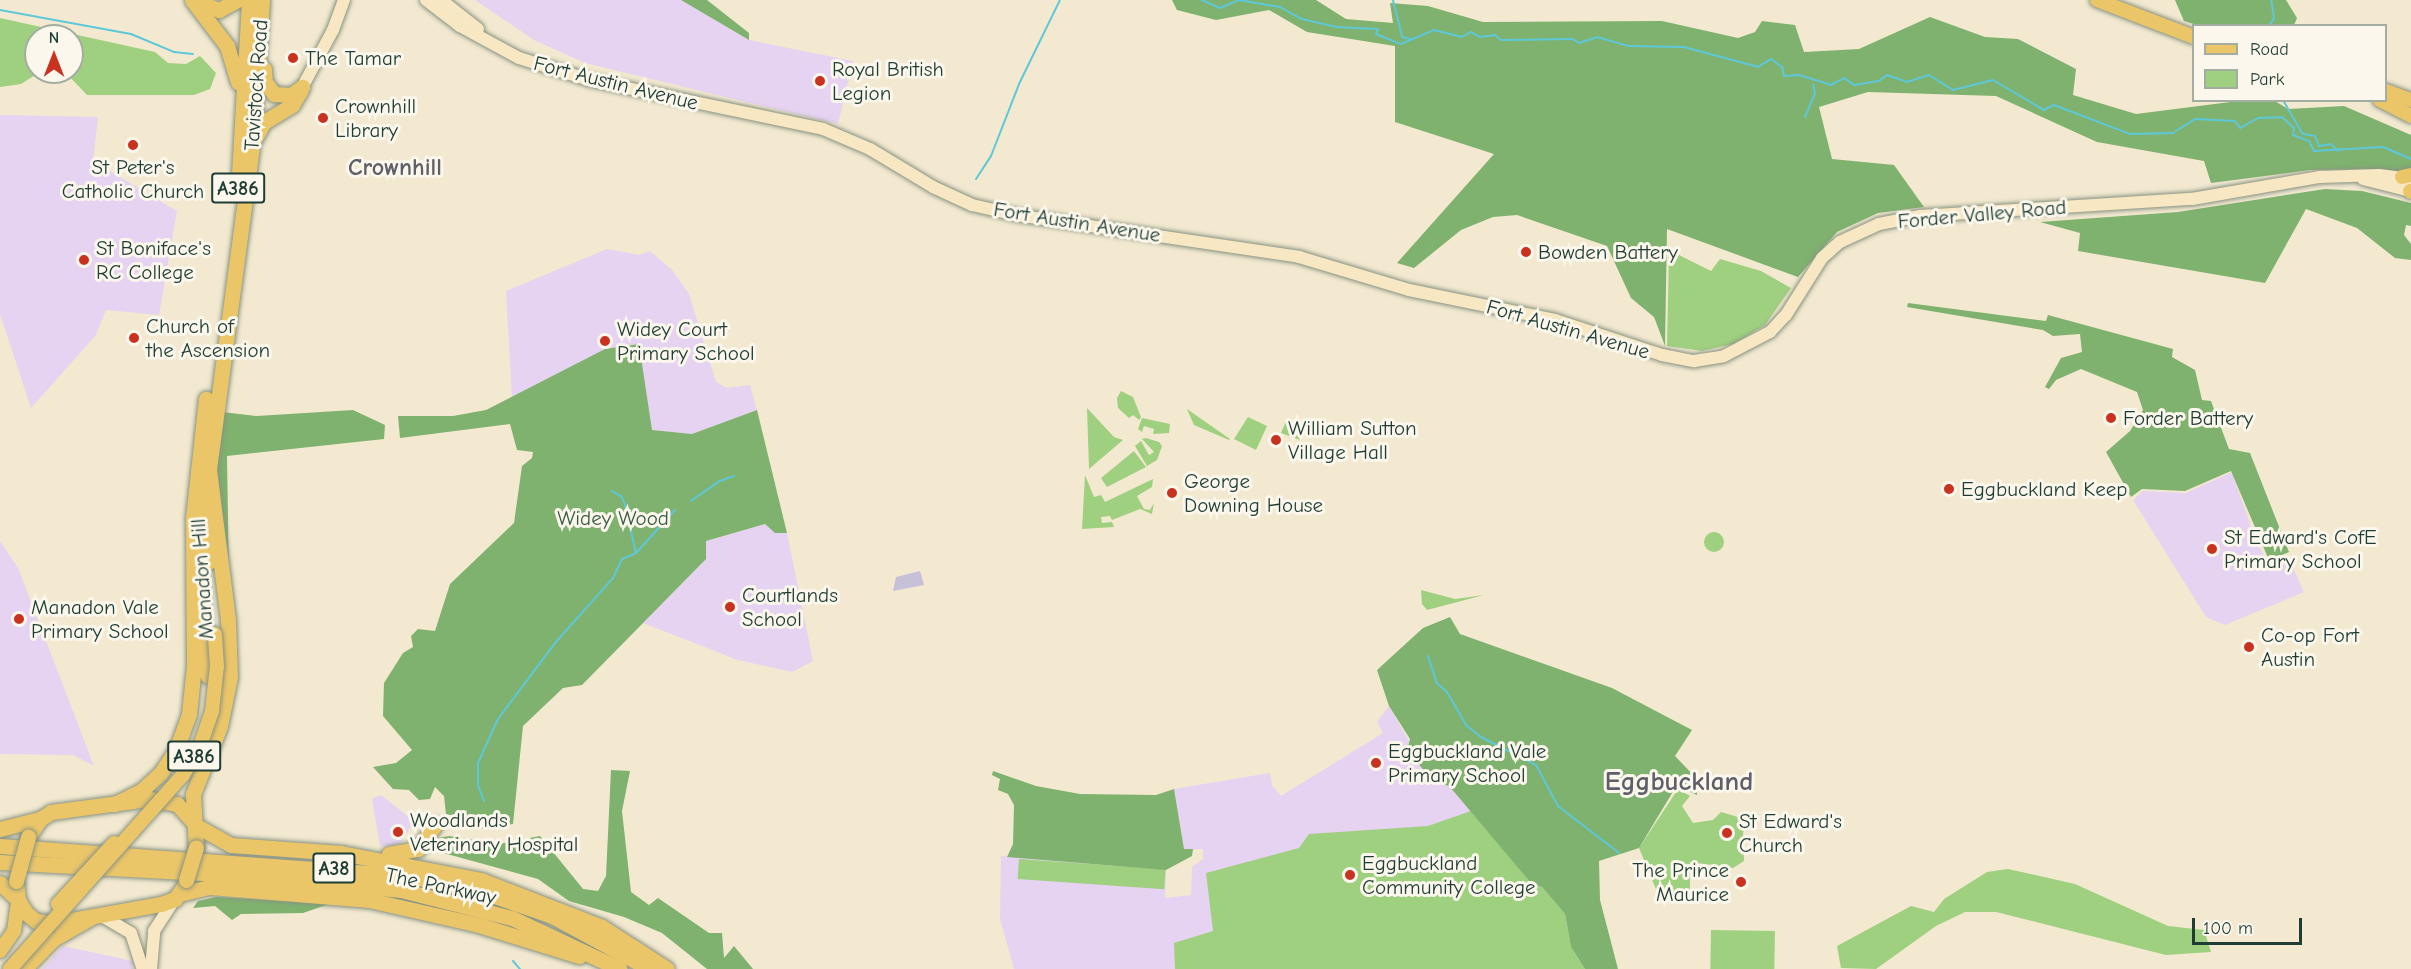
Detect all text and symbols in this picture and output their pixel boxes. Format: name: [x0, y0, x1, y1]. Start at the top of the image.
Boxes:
street label: Tavistock Road: [239, 19, 273, 151]
north arrow: [24, 24, 84, 84]
legend: [2192, 24, 2387, 102]
text: N: [49, 29, 59, 47]
text: Road: [2250, 39, 2289, 60]
place label: The Tamar: [305, 45, 401, 71]
street label: Fort Austin Avenue: [531, 50, 701, 116]
marker: The Tamar: [286, 51, 300, 65]
place label: Royal British Legion: [832, 56, 944, 106]
text: Park: [2250, 69, 2284, 90]
marker: Royal British Legion: [813, 74, 827, 88]
place label: Crownhill Library: [335, 93, 416, 143]
marker: Crownhill Library: [316, 111, 330, 125]
marker: St Peter's Catholic Church: [126, 138, 140, 152]
place label: St Peter's Catholic Church: [62, 154, 204, 204]
district label: Crownhill: [348, 154, 442, 182]
road number: A386: [211, 171, 265, 205]
street label: Forder Valley Road: [1897, 194, 2067, 234]
street label: Fort Austin Avenue: [992, 196, 1162, 248]
place label: St Boniface's RC College: [96, 235, 211, 285]
place label: Bowden Battery: [1538, 239, 1678, 265]
marker: Bowden Battery: [1519, 245, 1533, 259]
marker: St Boniface's RC College: [77, 253, 91, 267]
street label: Fort Austin Avenue: [1484, 294, 1652, 364]
place label: Church of the Ascension: [146, 313, 270, 363]
place label: Widey Court Primary School: [617, 316, 755, 366]
marker: Church of the Ascension: [127, 331, 141, 345]
marker: Widey Court Primary School: [598, 334, 612, 348]
place label: Forder Battery: [2123, 405, 2253, 431]
marker: Forder Battery: [2104, 411, 2118, 425]
place label: William Sutton Village Hall: [1288, 415, 1417, 465]
marker: William Sutton Village Hall: [1269, 433, 1283, 447]
place label: George Downing House: [1184, 468, 1323, 518]
place label: Eggbuckland Keep: [1961, 476, 2127, 502]
marker: Eggbuckland Keep: [1942, 482, 1956, 496]
marker: George Downing House: [1165, 486, 1179, 500]
park label: Widey Wood: [557, 505, 669, 531]
street label: Manadon Hill: [185, 518, 219, 640]
place label: St Edward's CofE Primary School: [2224, 524, 2377, 574]
marker: St Edward's CofE Primary School: [2205, 542, 2219, 556]
place label: Courtlands School: [742, 582, 838, 632]
place label: Manadon Vale Primary School: [31, 594, 169, 644]
marker: Courtlands School: [723, 600, 737, 614]
marker: Manadon Vale Primary School: [12, 612, 26, 626]
place label: Co-op Fort Austin: [2261, 622, 2359, 672]
marker: Co-op Fort Austin: [2242, 640, 2256, 654]
place label: Eggbuckland Vale Primary School: [1388, 738, 1546, 788]
road number: A386: [167, 739, 221, 773]
marker: Eggbuckland Vale Primary School: [1369, 756, 1383, 770]
district label: Eggbuckland: [1605, 766, 1753, 798]
place label: Woodlands Veterinary Hospital: [410, 807, 578, 857]
place label: St Edward's Church: [1739, 808, 1842, 858]
marker: Woodlands Veterinary Hospital: [391, 825, 405, 839]
marker: St Edward's Church: [1720, 826, 1734, 840]
place label: Eggbuckland Community College: [1362, 850, 1536, 900]
road number: A38: [312, 851, 356, 885]
place label: The Prince Maurice: [1632, 857, 1729, 907]
street label: The Parkway: [383, 862, 499, 910]
marker: Eggbuckland Community College: [1343, 868, 1357, 882]
marker: The Prince Maurice: [1734, 875, 1748, 889]
scale bar: [2195, 906, 2304, 944]
text: 100 m: [2203, 918, 2253, 939]

